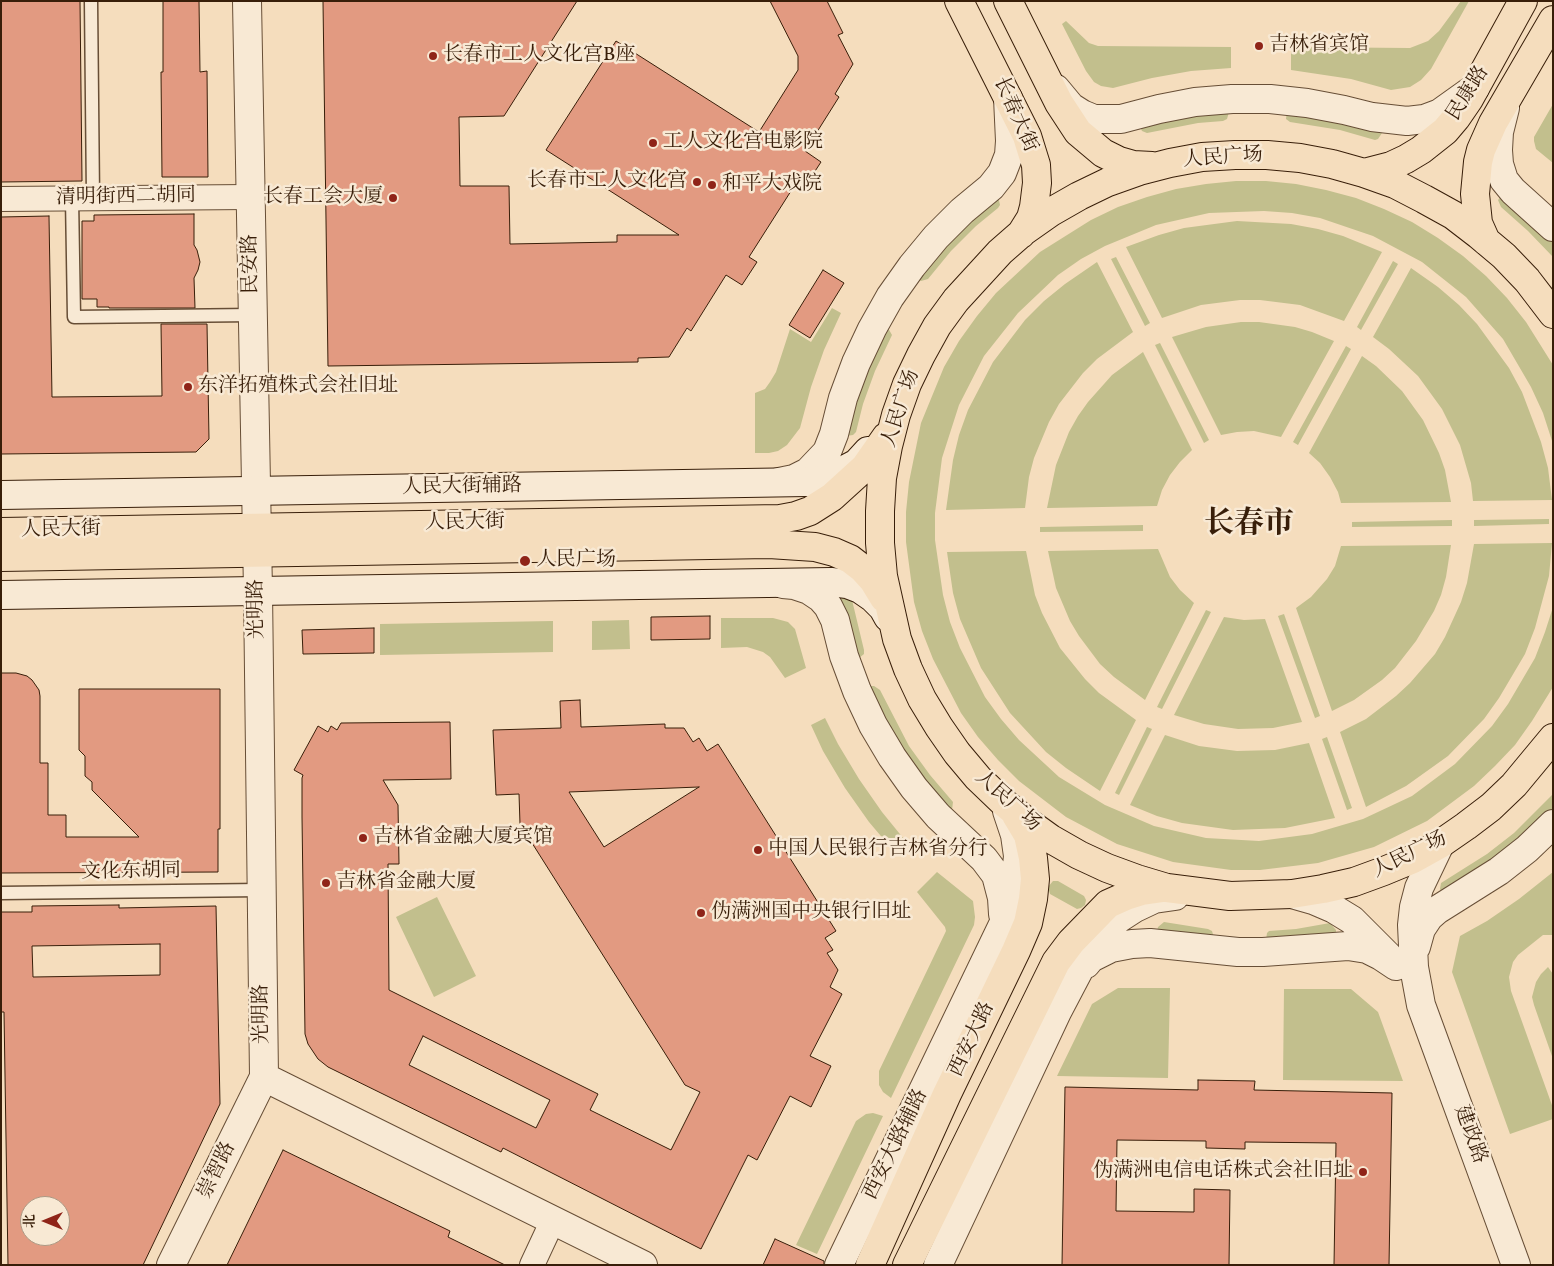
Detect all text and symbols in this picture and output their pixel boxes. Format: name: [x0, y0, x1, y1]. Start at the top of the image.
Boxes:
place label: 吉林省宾馆: [1269, 34, 1369, 58]
marker: 吉林省宾馆: [1253, 40, 1265, 52]
place label: 长春市工人文化宫B座: [443, 44, 635, 68]
marker: 长春市工人文化宫B座: [427, 50, 439, 62]
street label: 民康路: [1443, 62, 1495, 126]
street label: 长春大街: [987, 74, 1041, 156]
place label: 工人文化宫电影院: [663, 131, 823, 155]
marker: 工人文化宫电影院: [647, 137, 659, 149]
street label: 人民广场: [1182, 144, 1264, 174]
place label: 长春市工人文化宫: [527, 170, 687, 194]
place label: 和平大戏院: [722, 173, 822, 197]
marker: 长春市工人文化宫: [691, 176, 703, 188]
marker: 和平大戏院: [706, 179, 718, 191]
street label: 清明街西二胡同: [56, 185, 196, 211]
place label: 长春工会大厦: [263, 186, 383, 210]
marker: 长春工会大厦: [387, 192, 399, 204]
street label: 民安路: [239, 234, 265, 294]
street label: 人民广场: [878, 367, 926, 451]
place label: 东洋拓殖株式会社旧址: [198, 375, 398, 399]
marker: 东洋拓殖株式会社旧址: [182, 381, 194, 393]
street label: 人民大街辅路: [402, 475, 522, 501]
district label: 长春市: [1204, 508, 1294, 544]
street label: 人民大街: [425, 511, 505, 537]
street label: 人民大街: [21, 518, 101, 544]
place label: 人民广场: [536, 549, 616, 573]
marker: 人民广场: [518, 554, 532, 568]
street label: 光明路: [245, 579, 271, 639]
street label: 人民广场: [969, 766, 1045, 838]
place label: 吉林省金融大厦宾馆: [373, 826, 553, 850]
street label: 人民广场: [1369, 828, 1451, 884]
marker: 吉林省金融大厦宾馆: [357, 832, 369, 844]
place label: 中国人民银行吉林省分行: [768, 838, 988, 862]
marker: 中国人民银行吉林省分行: [752, 844, 764, 856]
street label: 文化东胡同: [81, 860, 181, 886]
place label: 吉林省金融大厦: [336, 871, 476, 895]
marker: 吉林省金融大厦: [320, 877, 332, 889]
place label: 伪满洲国中央银行旧址: [711, 901, 911, 925]
marker: 伪满洲国中央银行旧址: [695, 907, 707, 919]
street label: 光明路: [250, 984, 276, 1044]
street label: 西安大路: [945, 999, 1001, 1081]
street label: 西安大路辅路: [860, 1086, 934, 1204]
street label: 建政路: [1447, 1103, 1491, 1167]
street label: 崇智路: [194, 1139, 242, 1203]
place label: 伪满洲电信电话株式会社旧址: [1093, 1160, 1353, 1184]
marker: 伪满洲电信电话株式会社旧址: [1357, 1166, 1369, 1178]
north arrow: [20, 1196, 70, 1246]
text: 北: [21, 1214, 40, 1228]

